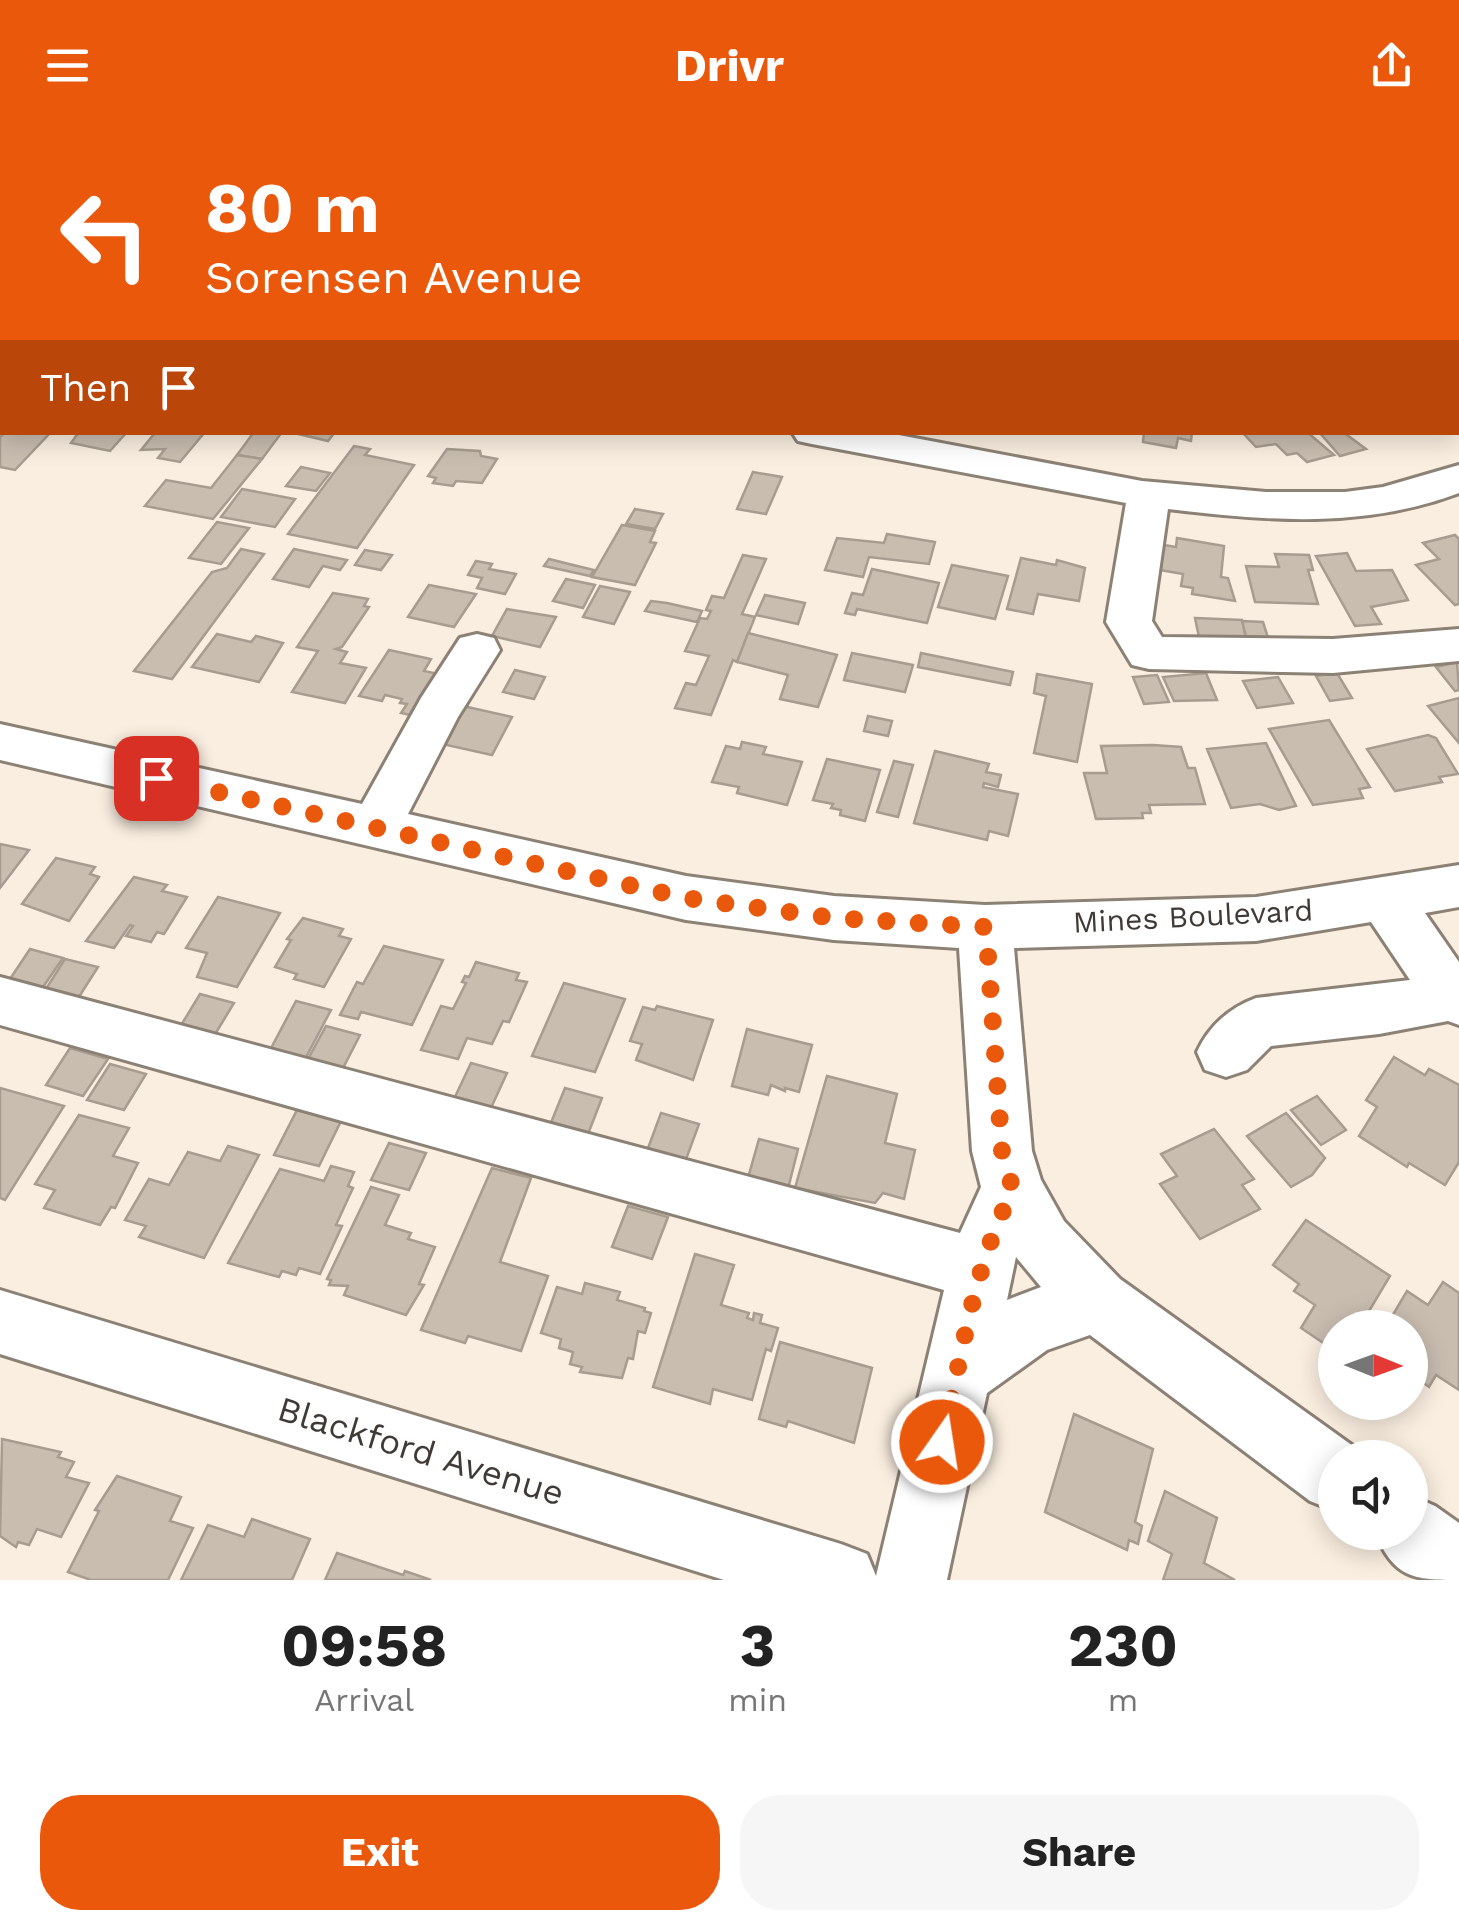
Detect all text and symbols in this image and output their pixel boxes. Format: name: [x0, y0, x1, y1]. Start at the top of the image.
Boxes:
icon: menu: [40, 38, 95, 93]
icon: share: [1364, 38, 1419, 93]
text: Drivr: [675, 39, 784, 92]
text: 80 m: [205, 167, 380, 249]
icon: left: [40, 170, 170, 300]
text: Sorensen Avenue: [205, 251, 583, 304]
icon: arrive: [151, 360, 206, 415]
text: Then: [40, 366, 131, 410]
pin: [114, 736, 199, 821]
icon: arrive: [129, 751, 184, 806]
street label: Mines Boulevard: [1072, 892, 1314, 940]
north arrow: [1318, 1310, 1428, 1420]
map controls: [1318, 1310, 1428, 1550]
street label: Blackford Avenue: [273, 1387, 569, 1515]
position arrow: [890, 1390, 994, 1494]
button: sound: [1318, 1440, 1428, 1550]
text: 09:58: [281, 1610, 447, 1681]
text: 3: [740, 1610, 775, 1681]
text: 230: [1068, 1610, 1178, 1681]
text: Arrival: [314, 1681, 414, 1719]
text: min: [728, 1681, 787, 1719]
text: m: [1108, 1681, 1138, 1719]
button: Exit: [40, 1795, 720, 1910]
button: Share: [740, 1795, 1419, 1910]

